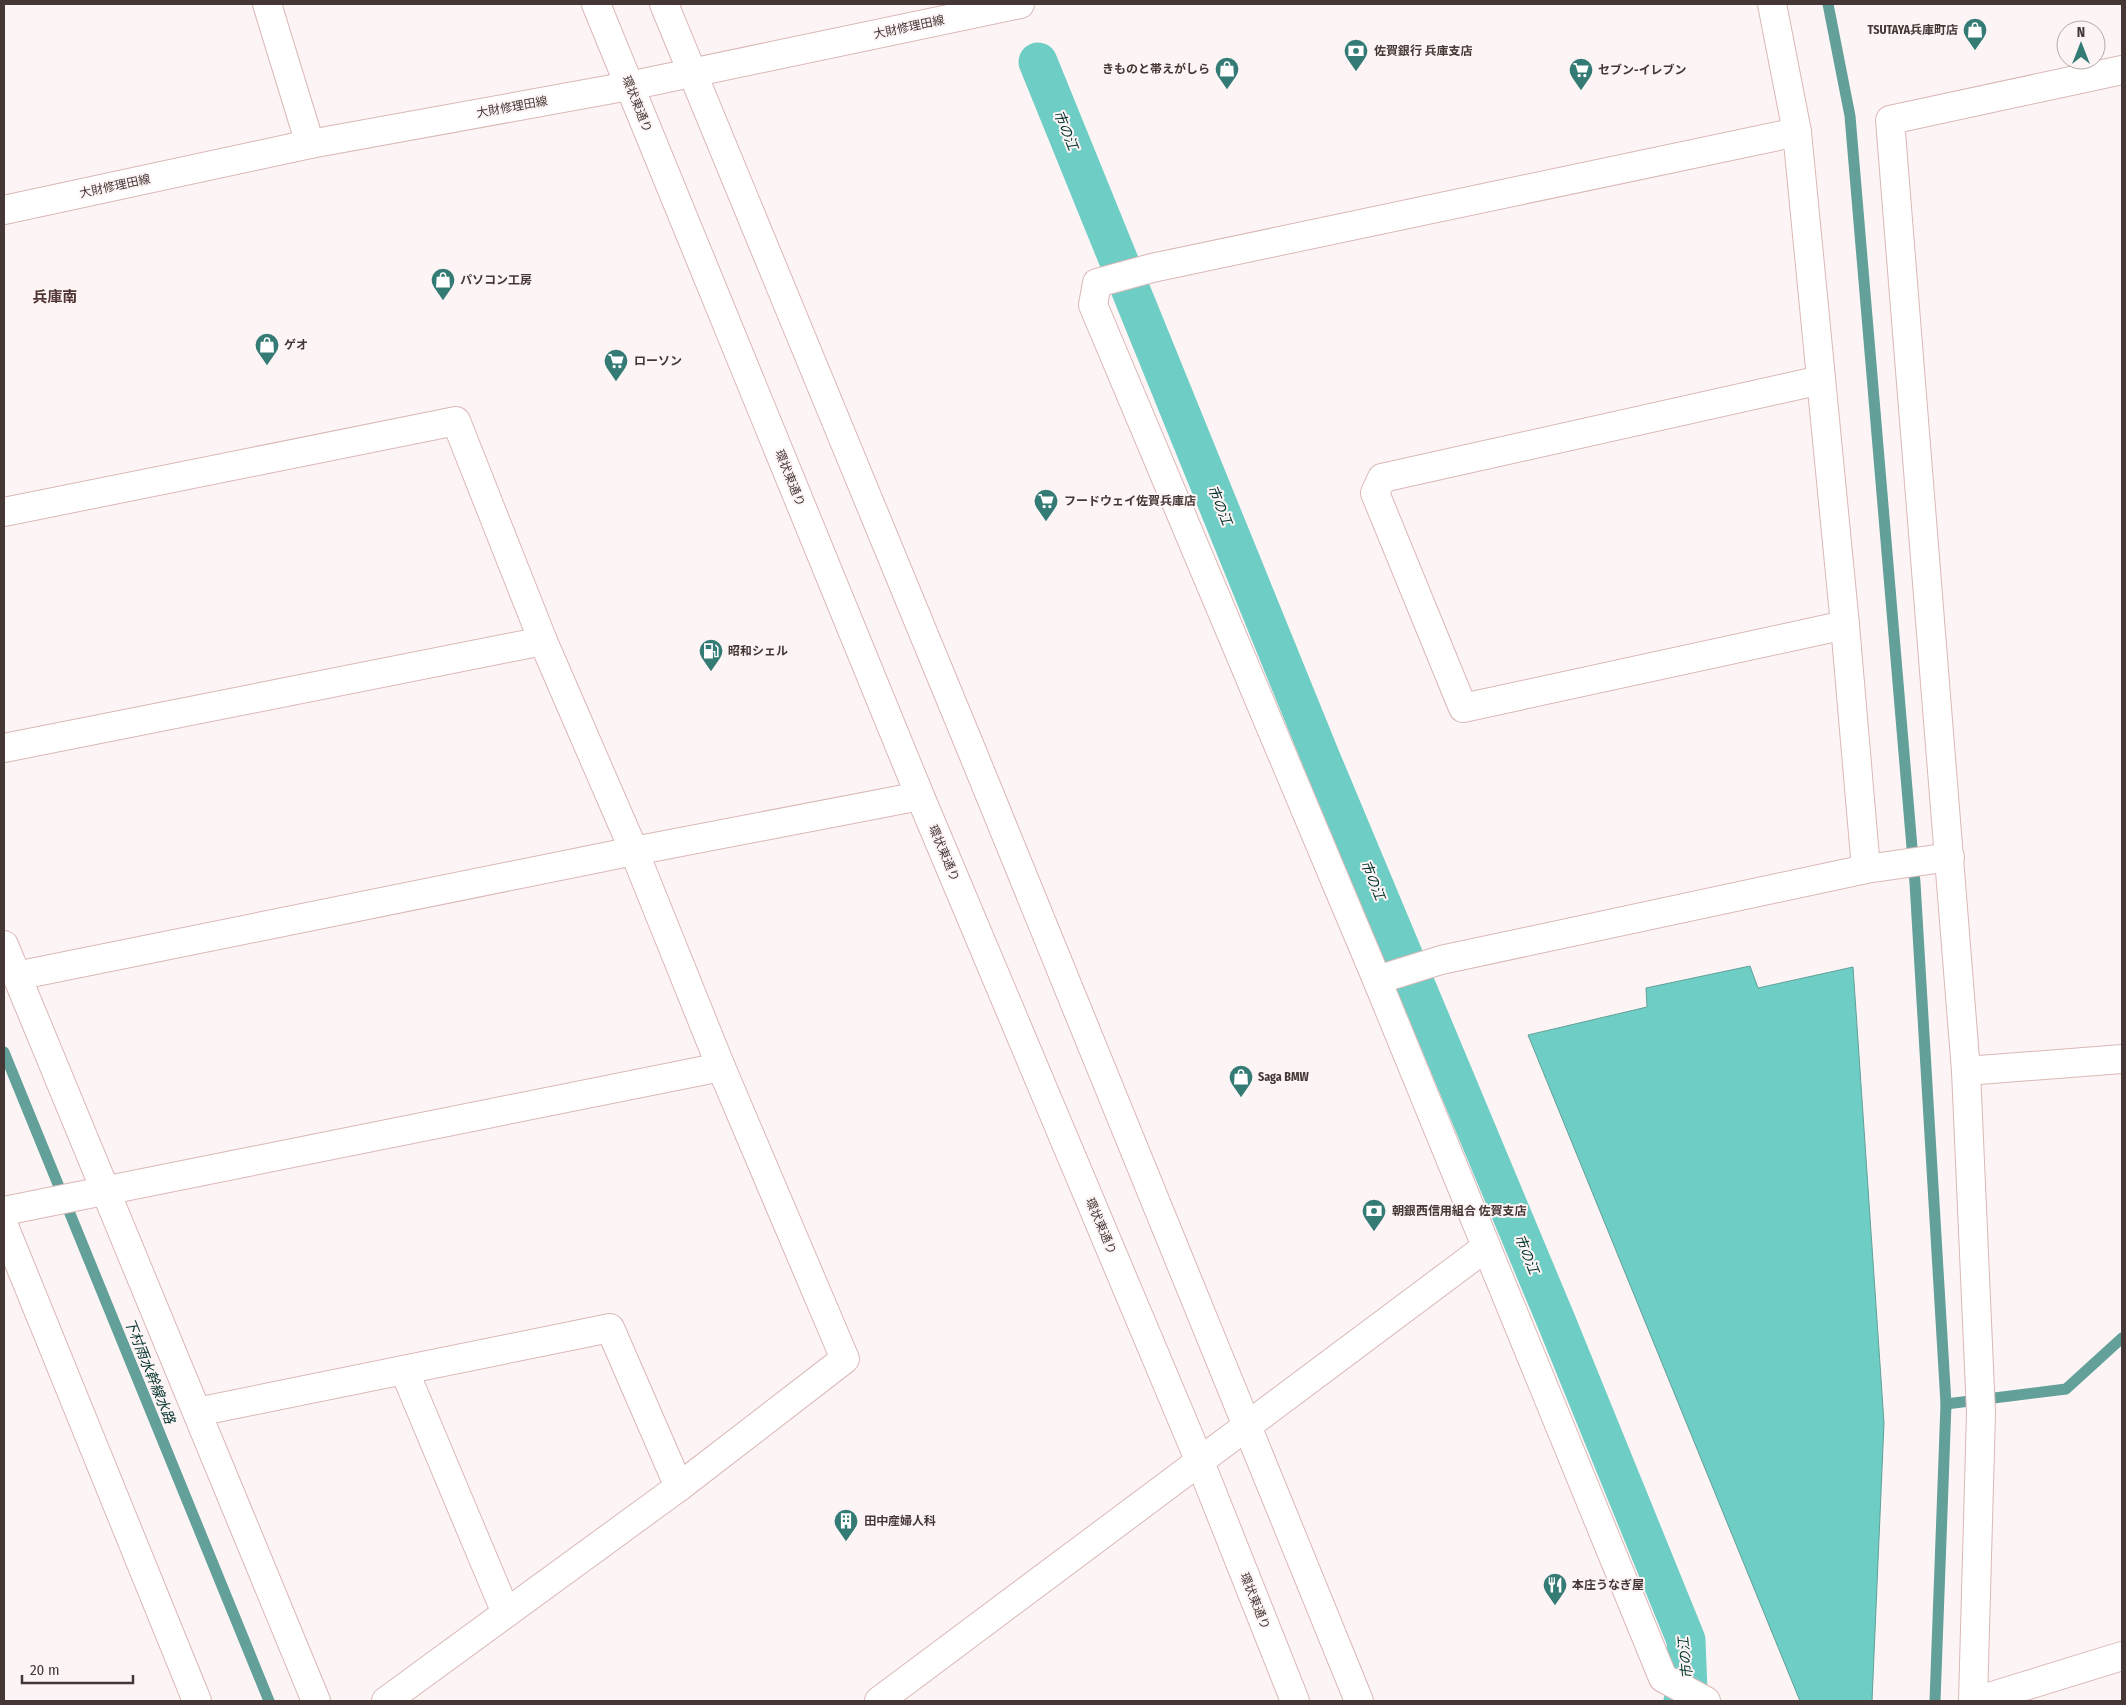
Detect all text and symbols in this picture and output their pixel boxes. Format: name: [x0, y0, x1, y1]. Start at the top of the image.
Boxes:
street label: 大財修理田線: [872, 13, 946, 41]
shop icon: TSUTAYA兵庫町店: [1962, 17, 1988, 51]
north arrow: [2056, 20, 2106, 70]
place label: TSUTAYA兵庫町店: [1868, 23, 1958, 37]
text: N: [2077, 24, 2085, 41]
bank icon: 佐賀銀行 兵庫支店: [1343, 38, 1369, 72]
place label: 佐賀銀行 兵庫支店: [1374, 44, 1473, 58]
shop icon: きものと帯えがしら: [1214, 56, 1240, 90]
supermarket icon: セブン-イレブン: [1568, 57, 1594, 91]
place label: きものと帯えがしら: [1102, 62, 1210, 76]
place label: セブン-イレブン: [1598, 63, 1687, 77]
street label: 環状東通り: [619, 74, 655, 134]
street label: 大財修理田線: [475, 94, 549, 120]
water label: 市の江: [1050, 108, 1082, 155]
street label: 大財修理田線: [78, 172, 152, 200]
shop icon: パソコン工房: [430, 267, 456, 301]
place label: パソコン工房: [460, 273, 532, 287]
district label: 兵庫南: [32, 288, 78, 306]
shop icon: ゲオ: [254, 332, 280, 366]
place label: ゲオ: [284, 338, 308, 352]
supermarket icon: ローソン: [603, 348, 629, 382]
place label: ローソン: [634, 354, 682, 368]
street label: 環状東通り: [772, 448, 808, 508]
water label: 市の江: [1204, 483, 1236, 530]
supermarket icon: フードウェイ佐賀兵庫店: [1033, 488, 1059, 522]
place label: フードウェイ佐賀兵庫店: [1064, 494, 1196, 508]
fuel station icon: 昭和シェル: [698, 638, 724, 672]
place label: 昭和シェル: [728, 644, 788, 658]
street label: 環状東通り: [926, 823, 962, 883]
water label: 市の江: [1357, 858, 1389, 905]
shop icon: Saga BMW: [1228, 1064, 1254, 1098]
place label: Saga BMW: [1258, 1070, 1310, 1084]
street label: 環状東通り: [1083, 1196, 1119, 1256]
bank icon: 朝銀西信用組合 佐賀支店: [1361, 1198, 1387, 1232]
place label: 朝銀西信用組合 佐賀支店: [1392, 1204, 1527, 1218]
water label: 市の江: [1511, 1232, 1543, 1279]
water label: 下村雨水幹線水路: [121, 1316, 179, 1427]
building icon: 田中産婦人科: [833, 1508, 859, 1542]
place label: 田中産婦人科: [864, 1514, 936, 1528]
street label: 環状東通り: [1237, 1571, 1273, 1631]
restaurant icon: 本庄うなぎ屋: [1542, 1572, 1568, 1606]
place label: 本庄うなぎ屋: [1572, 1578, 1644, 1592]
water label: 市の江: [1675, 1634, 1696, 1680]
scale bar: [22, 1652, 134, 1684]
text: 20 m: [30, 1661, 60, 1679]

